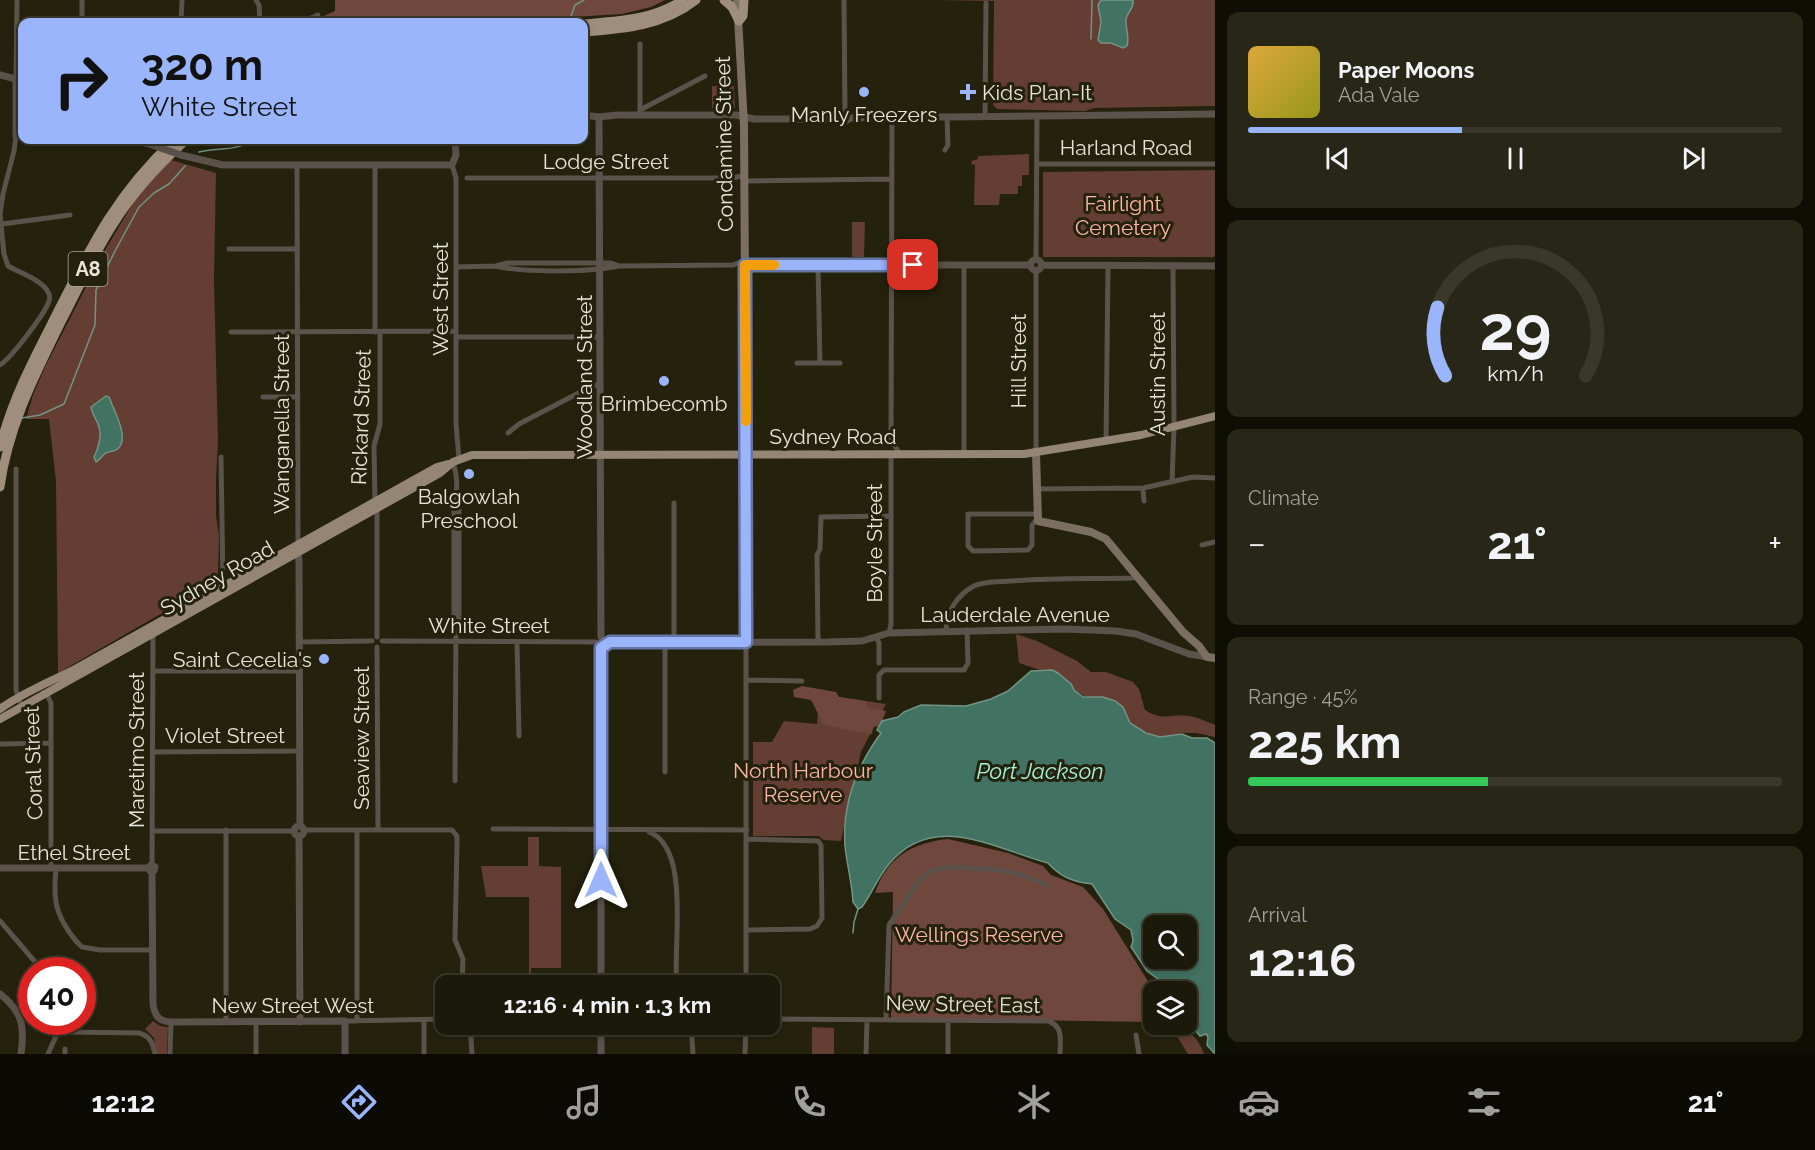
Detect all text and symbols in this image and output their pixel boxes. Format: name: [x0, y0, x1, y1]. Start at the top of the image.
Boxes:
text: 320 m: [141, 41, 263, 90]
icon: right: [42, 42, 120, 120]
street label: Condamine Street: [710, 56, 738, 232]
text: Paper Moons: [1338, 57, 1474, 83]
place label: Kids Plan-It: [982, 80, 1092, 105]
marker: Kids Plan-It: [959, 83, 977, 101]
text: Ada Vale: [1338, 83, 1420, 107]
marker: Manly Freezers: [857, 85, 871, 99]
text: White Street: [141, 91, 297, 122]
place label: Manly Freezers: [791, 102, 937, 127]
street label: Harland Road: [1060, 135, 1192, 160]
icon: previous: [1321, 142, 1354, 175]
icon: pause: [1499, 142, 1532, 175]
icon: next: [1677, 142, 1710, 175]
street label: Lodge Street: [543, 149, 669, 174]
park label: Fairlight Cemetery: [1075, 191, 1171, 240]
pin: [887, 239, 938, 290]
street label: West Street: [428, 242, 453, 356]
icon: arrive: [896, 248, 929, 281]
road number: A8: [68, 252, 107, 286]
text: 29: [1479, 291, 1551, 365]
street label: Woodland Street: [572, 295, 597, 459]
street label: Austin Street: [1145, 312, 1170, 436]
street label: Hill Street: [1006, 314, 1031, 408]
street label: Wanganella Street: [269, 334, 294, 514]
street label: Rickard Street: [346, 349, 376, 485]
text: km/h: [1487, 361, 1543, 386]
marker: Brimbecomb: [657, 374, 671, 388]
place label: Brimbecomb: [601, 391, 727, 416]
street label: Sydney Road: [769, 424, 897, 449]
marker: Balgowlah Preschool: [462, 467, 476, 481]
street label: Boyle Street: [862, 483, 887, 603]
place label: Balgowlah Preschool: [418, 484, 520, 533]
text: Climate: [1248, 486, 1319, 510]
text: 21°: [1487, 517, 1547, 570]
text: −: [1248, 524, 1266, 563]
text: +: [1768, 524, 1782, 563]
street label: Sydney Road: [156, 535, 278, 621]
street label: Lauderdale Avenue: [920, 602, 1110, 627]
street label: White Street: [428, 613, 550, 638]
place label: Saint Cecelia's: [173, 647, 312, 672]
marker: Saint Cecelia's: [317, 652, 331, 666]
street label: Seaview Street: [349, 666, 374, 810]
street label: Maretimo Street: [124, 672, 149, 828]
text: Range · 45%: [1248, 685, 1358, 709]
street label: Coral Street: [19, 705, 47, 821]
text: 225 km: [1248, 716, 1402, 769]
street label: Violet Street: [165, 723, 285, 748]
park label: North Harbour Reserve: [733, 758, 874, 807]
water label: Port Jackson: [976, 758, 1104, 784]
street label: Ethel Street: [18, 840, 130, 865]
position arrow: [569, 848, 633, 912]
text: Arrival: [1248, 903, 1307, 927]
map controls: [1143, 915, 1197, 1035]
button: search: [1143, 915, 1197, 969]
park label: Wellings Reserve: [895, 922, 1063, 947]
text: 12:16: [1248, 934, 1356, 987]
speed limit sign: 40: [18, 957, 96, 1035]
button: layers: [1143, 981, 1197, 1035]
street label: New Street East: [885, 990, 1041, 1018]
text: 12:16 · 4 min · 1.3 km: [504, 992, 711, 1018]
street label: New Street West: [212, 993, 374, 1018]
icon: directions: [338, 1081, 380, 1123]
icon: music: [563, 1081, 605, 1123]
icon: phone: [788, 1081, 830, 1123]
icon: climate: [1013, 1081, 1055, 1123]
icon: car: [1238, 1081, 1280, 1123]
icon: filters: [1463, 1081, 1505, 1123]
text: 12:12: [91, 1087, 155, 1118]
text: 21°: [1688, 1087, 1724, 1118]

